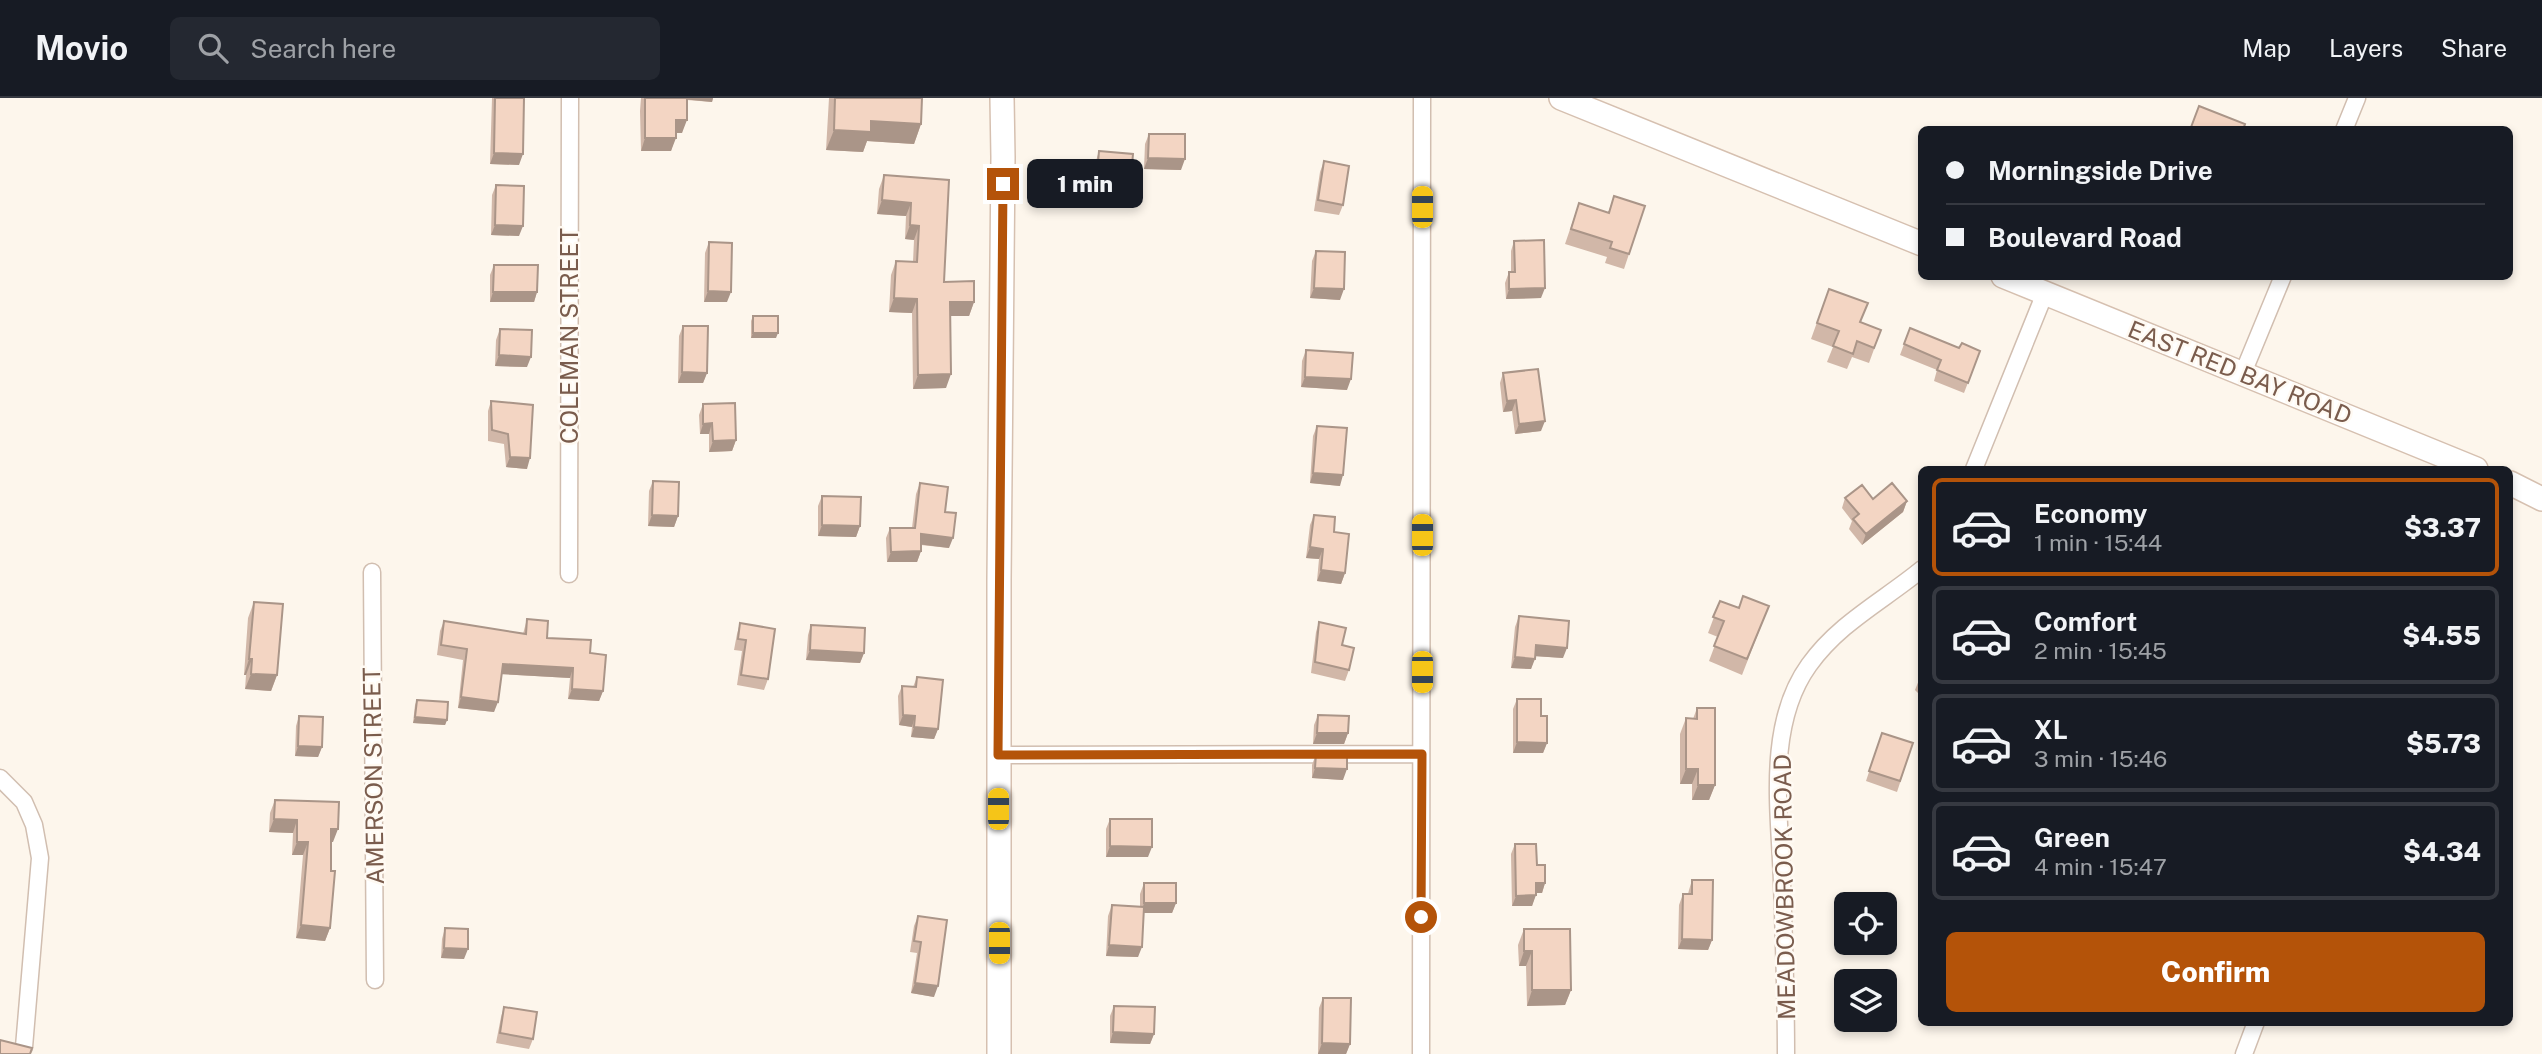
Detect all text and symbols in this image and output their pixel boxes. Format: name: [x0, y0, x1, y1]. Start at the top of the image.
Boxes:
search box: [170, 17, 660, 80]
text: Movio: [35, 29, 128, 67]
icon: search: [194, 29, 232, 67]
text: Search here: [250, 33, 396, 64]
text: Map: [2242, 34, 2291, 62]
text: Layers: [2329, 34, 2403, 62]
text: Share: [2441, 34, 2507, 62]
text: Morningside Drive: [1988, 155, 2213, 186]
callout: 1 min: [1028, 160, 1143, 208]
route end: [987, 168, 1019, 200]
text: 1 min: [1057, 170, 1113, 197]
car: [1412, 186, 1433, 228]
text: Boulevard Road: [1988, 222, 2182, 253]
street label: COLEMAN STREET: [555, 228, 583, 444]
street label: EAST RED BAY ROAD: [2124, 314, 2356, 430]
icon: car: [1950, 496, 2013, 559]
text: Economy: [2034, 498, 2147, 529]
text: $3.37: [2404, 512, 2481, 543]
car: [1412, 514, 1433, 556]
text: 1 min · 15:44: [2034, 529, 2162, 556]
icon: car: [1950, 604, 2013, 667]
text: Comfort: [2034, 606, 2137, 637]
text: $4.55: [2402, 620, 2481, 651]
text: 2 min · 15:45: [2034, 637, 2167, 664]
car: [1412, 651, 1433, 693]
street label: AMERSON STREET: [357, 667, 389, 885]
icon: car: [1950, 712, 2013, 775]
text: XL: [2034, 714, 2068, 745]
text: $5.73: [2406, 728, 2481, 759]
text: 3 min · 15:46: [2034, 745, 2167, 772]
street label: MEADOWBROOK ROAD: [1768, 754, 1800, 1020]
car: [988, 788, 1009, 830]
icon: car: [1950, 820, 2013, 883]
text: Green: [2034, 822, 2110, 853]
text: $4.34: [2403, 836, 2481, 867]
text: 4 min · 15:47: [2034, 853, 2167, 880]
map controls: [1834, 892, 1897, 1032]
button: locate: [1834, 892, 1897, 955]
route start: [1405, 901, 1437, 933]
car: [989, 922, 1010, 964]
button: Confirm: [1946, 932, 2485, 1012]
button: layers: [1834, 969, 1897, 1032]

